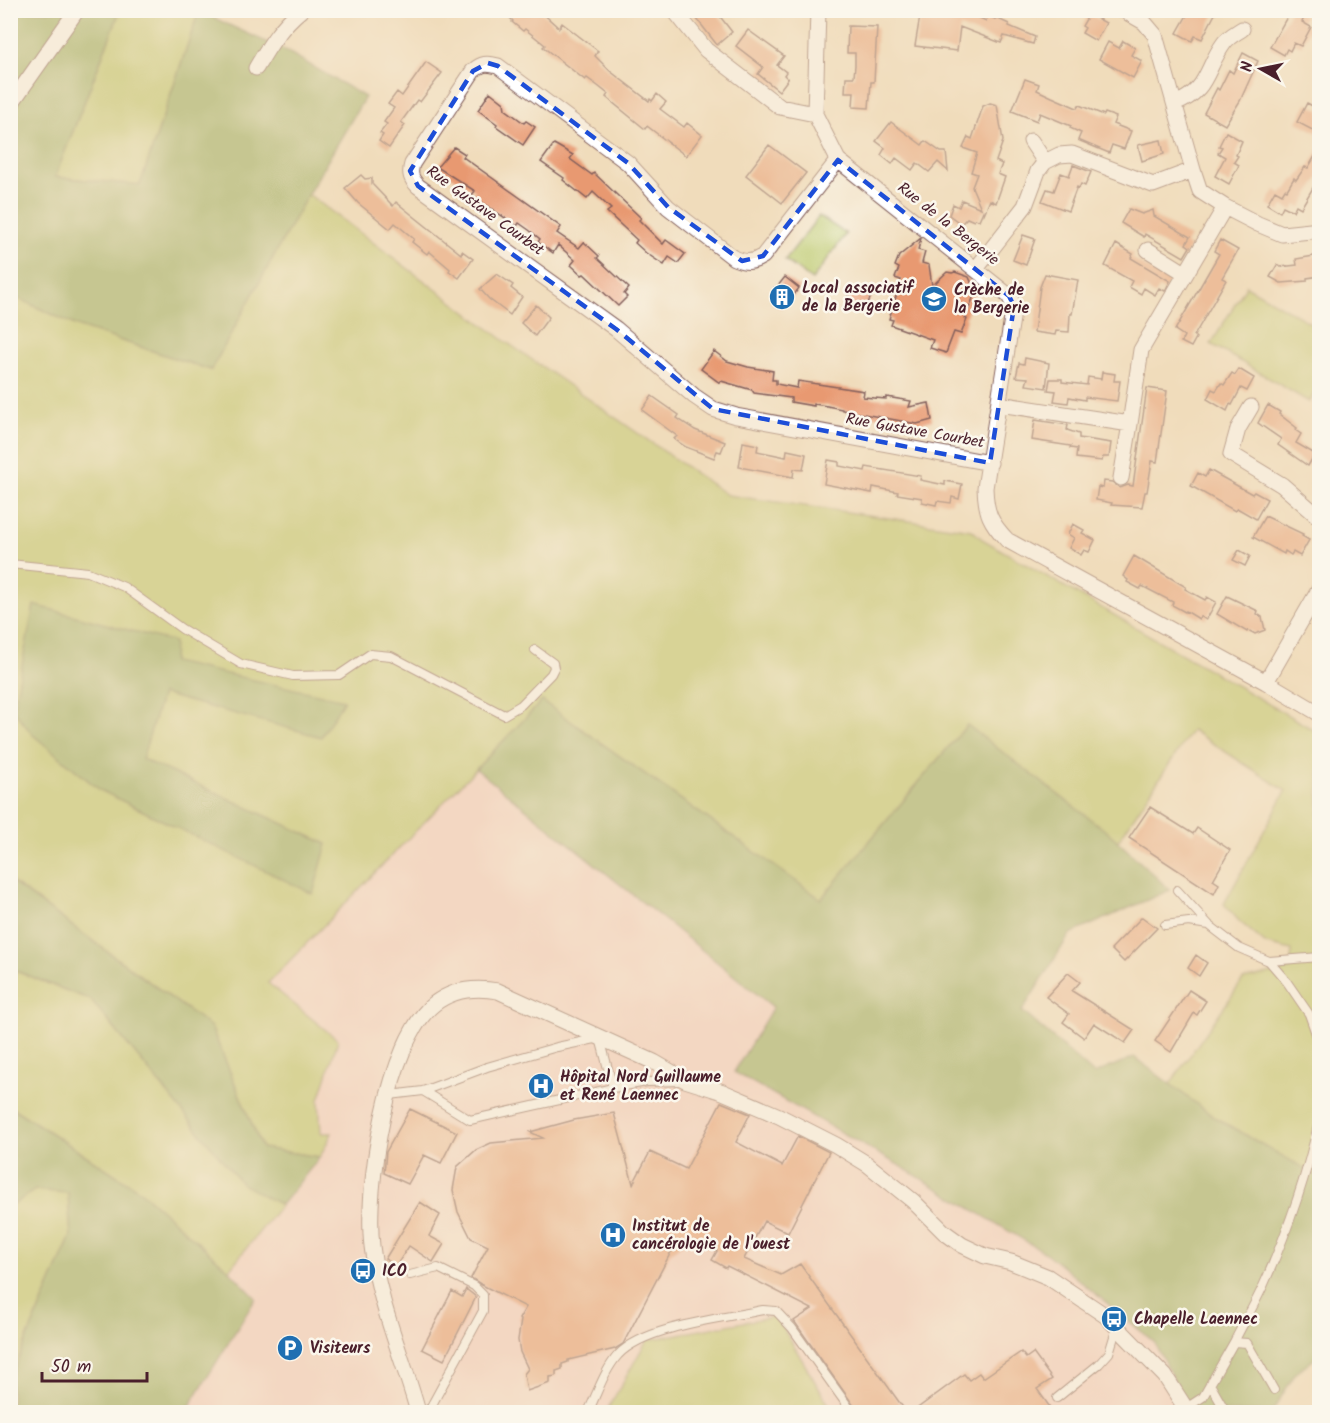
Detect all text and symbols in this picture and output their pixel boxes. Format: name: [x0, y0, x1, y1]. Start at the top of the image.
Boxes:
north arrow: [1231, 39, 1291, 99]
text: N: [1235, 60, 1261, 74]
street label: Rue Gustave Courbet: [421, 160, 550, 263]
street label: Rue de la Bergerie: [891, 176, 1005, 272]
place label: Local associatif de la Bergerie: [802, 276, 915, 319]
place label: Crèche de la Bergerie: [954, 278, 1030, 321]
building icon: Local associatif de la Bergerie: [767, 282, 797, 312]
school or university icon: Crèche de la Bergerie: [919, 284, 949, 314]
street label: Rue Gustave Courbet: [844, 406, 987, 456]
place label: Hôpital Nord Guillaume et René Laennec: [560, 1065, 721, 1108]
hospital icon: Hôpital Nord Guillaume et René Laennec: [526, 1071, 556, 1101]
place label: Institut de cancérologie de l'ouest: [632, 1214, 791, 1257]
hospital icon: Institut de cancérologie de l'ouest: [598, 1220, 628, 1250]
bus stop icon: ICO: [348, 1256, 378, 1286]
place label: ICO: [382, 1259, 407, 1284]
bus stop icon: Chapelle Laennec: [1099, 1304, 1129, 1334]
place label: Chapelle Laennec: [1134, 1307, 1258, 1332]
parking icon: Visiteurs: [275, 1333, 305, 1363]
place label: Visiteurs: [310, 1336, 371, 1361]
scale bar: [42, 1345, 147, 1383]
text: 50 m: [51, 1353, 91, 1382]

